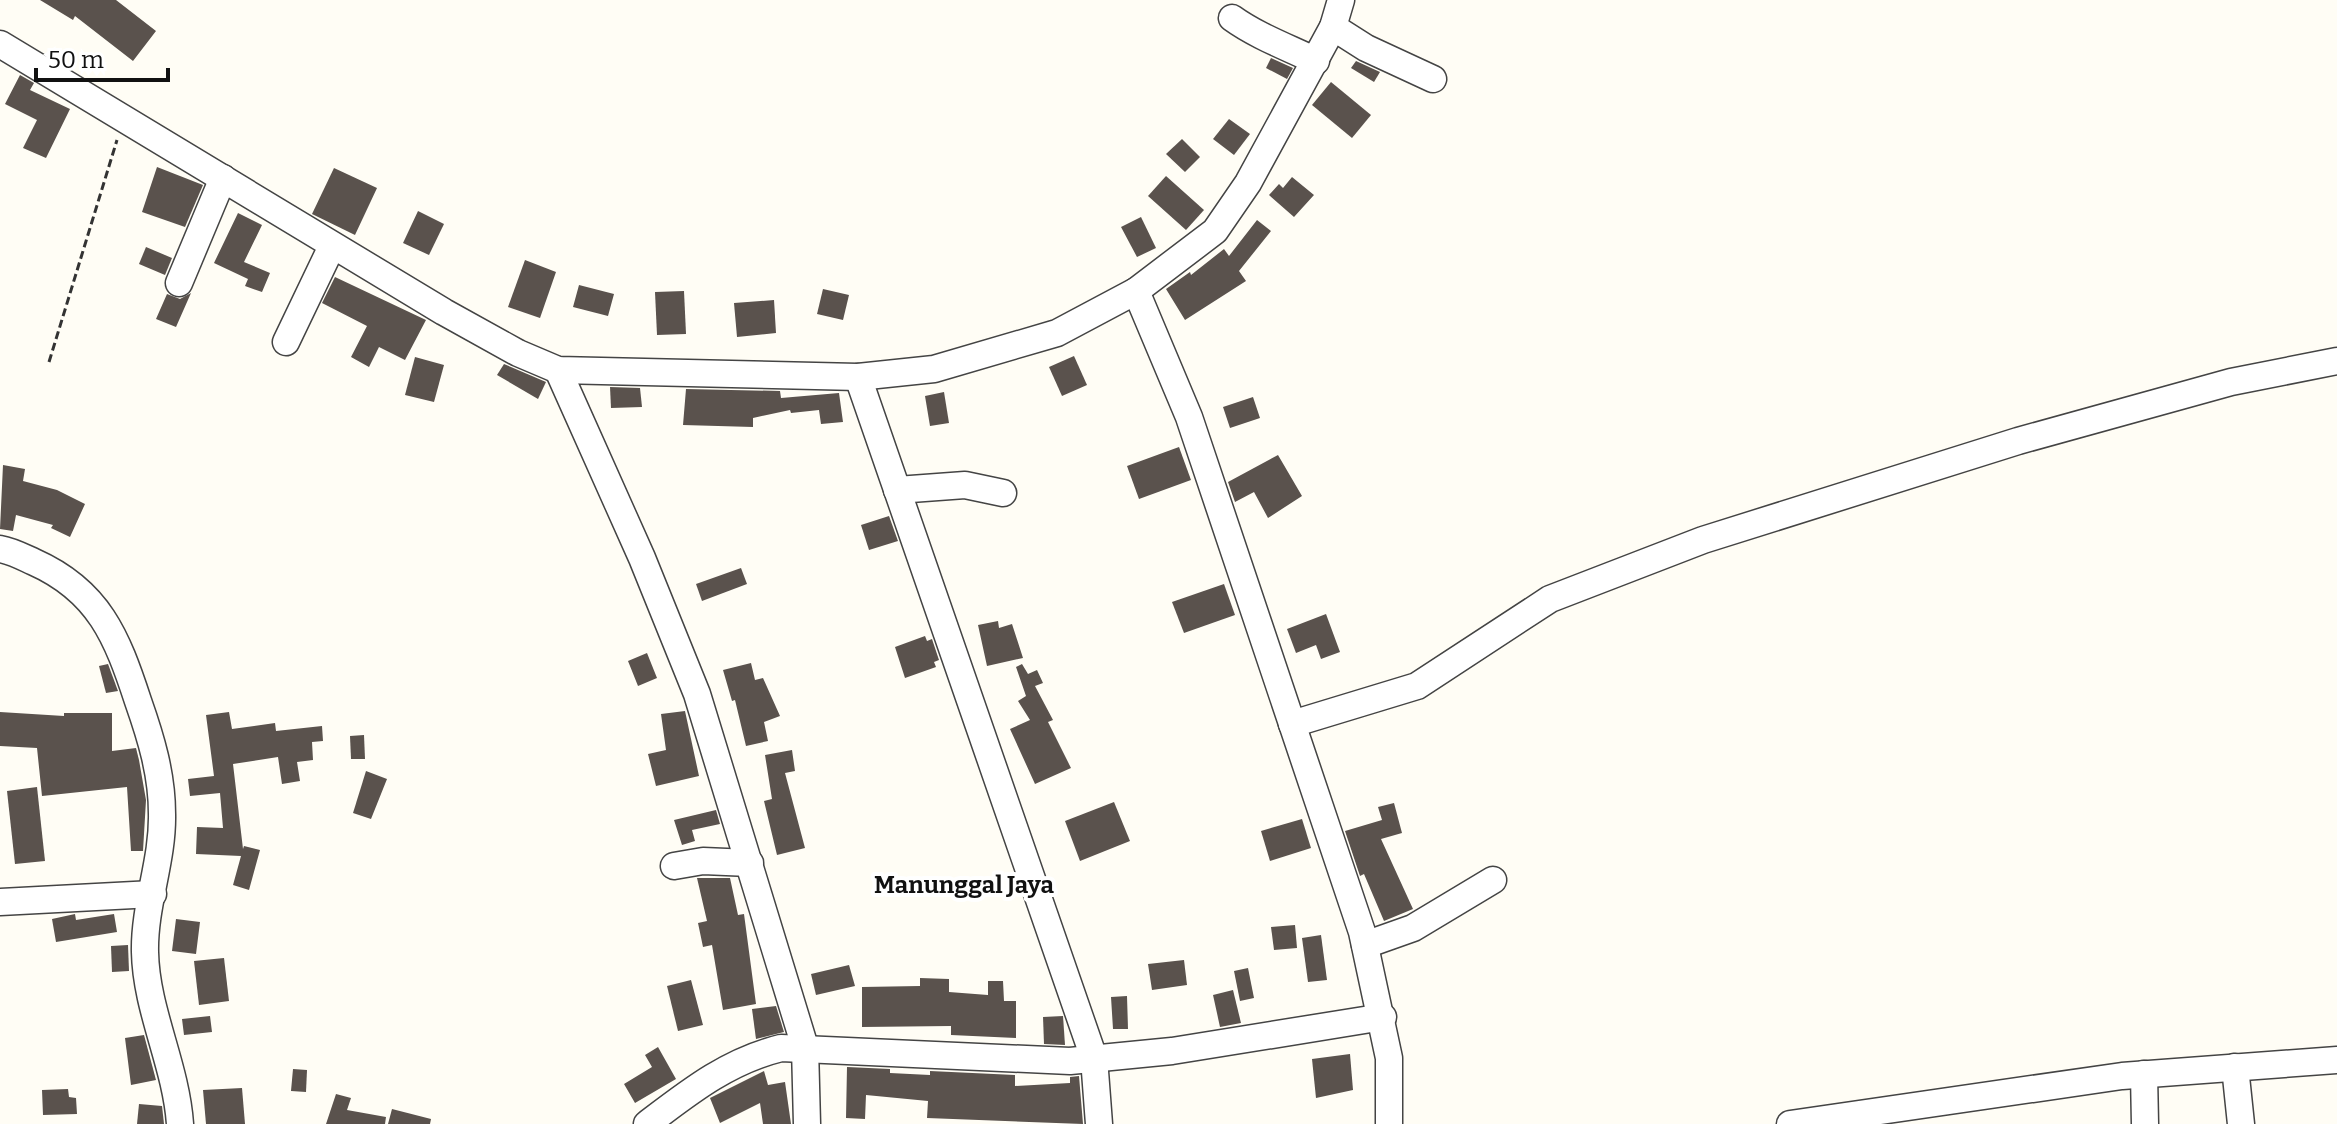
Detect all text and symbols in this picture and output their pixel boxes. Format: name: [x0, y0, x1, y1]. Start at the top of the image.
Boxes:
scale bar: [36, 32, 168, 82]
text: 50 m: [48, 46, 104, 74]
district label: Manunggal Jaya: [874, 871, 1054, 899]

